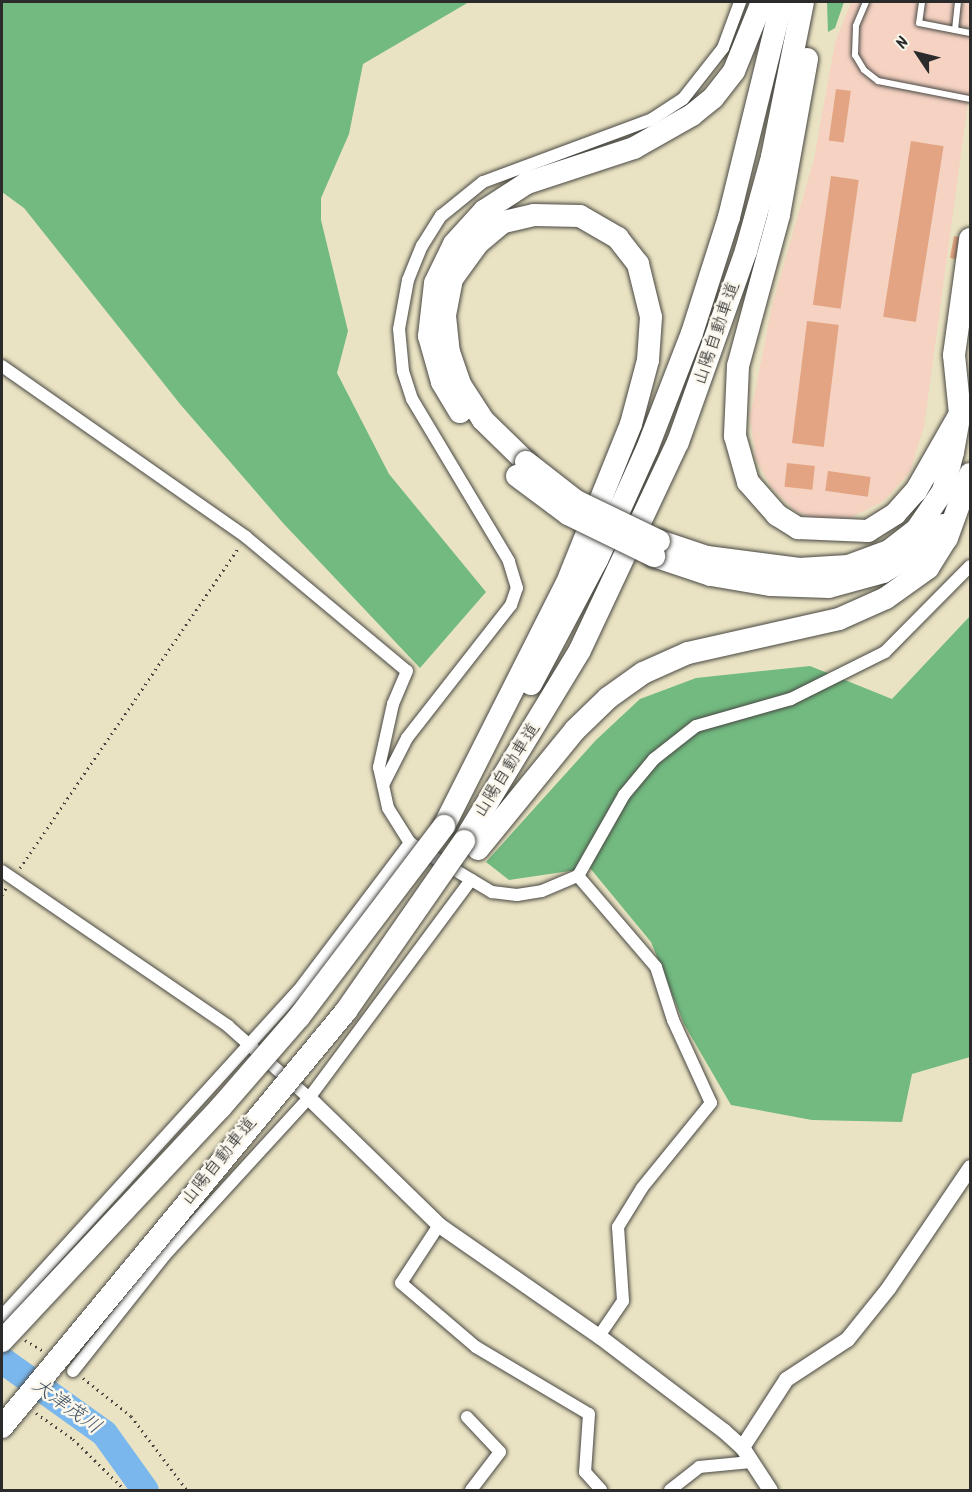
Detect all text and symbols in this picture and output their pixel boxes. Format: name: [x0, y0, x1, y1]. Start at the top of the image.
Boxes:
north arrow: [888, 24, 948, 84]
text: N: [890, 32, 916, 55]
street label: 山陽自動車道: [690, 279, 746, 389]
street label: 山陽自動車道: [470, 719, 546, 823]
street label: 山陽自動車道: [178, 1113, 262, 1211]
water label: 大津茂川: [27, 1374, 105, 1440]

